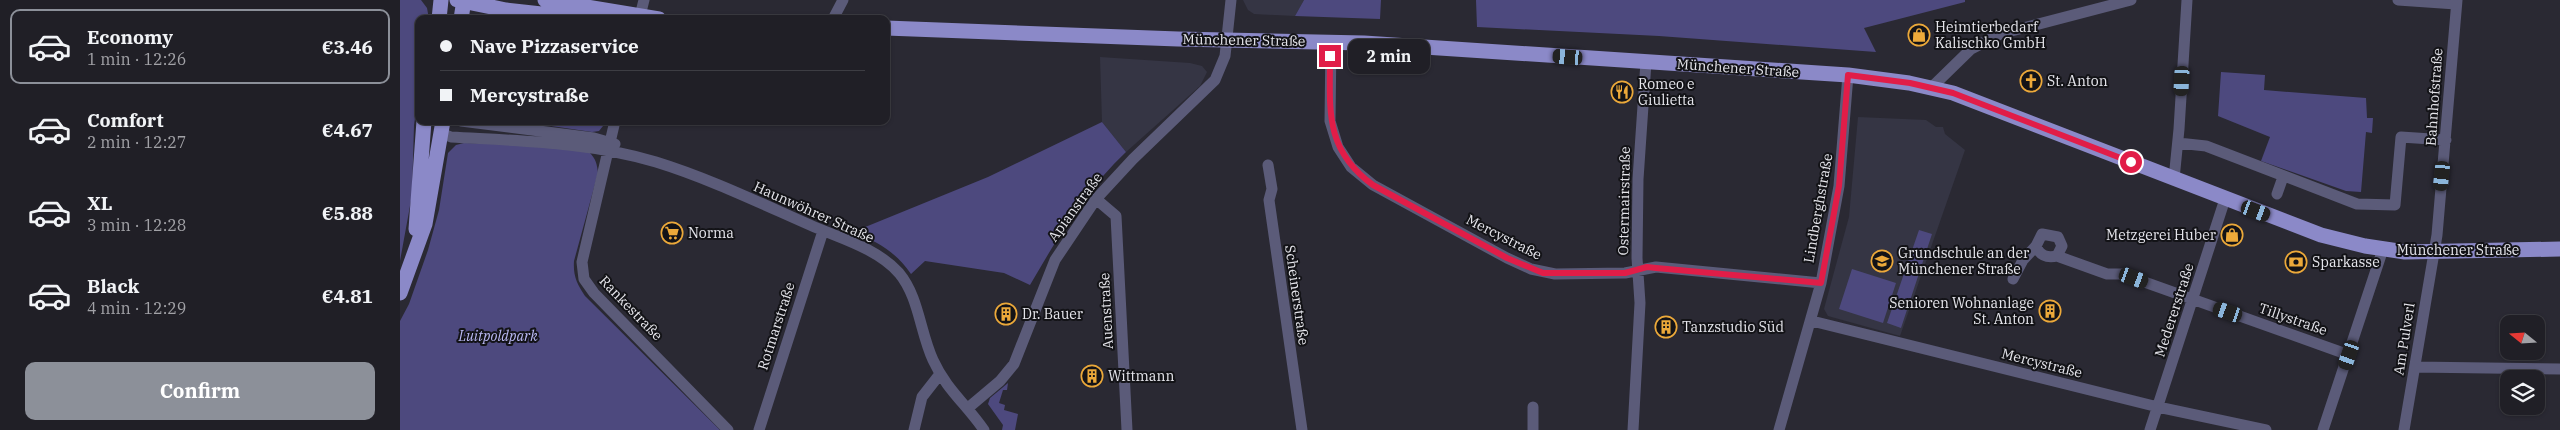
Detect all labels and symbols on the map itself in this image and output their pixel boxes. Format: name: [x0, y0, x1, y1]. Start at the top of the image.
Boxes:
place label: Heimtierbedarf Kalischko GmbH: [1935, 18, 2046, 52]
shop icon: Heimtierbedarf Kalischko GmbH: [1907, 23, 1931, 47]
street label: Münchener Straße: [1183, 30, 1305, 50]
callout: 2 min: [1348, 38, 1430, 74]
route end: [1319, 45, 1341, 67]
street label: Bahnhofstraße: [2422, 47, 2446, 147]
car: [1552, 48, 1583, 66]
street label: Münchener Straße: [1676, 55, 1800, 81]
car: [2173, 66, 2190, 96]
church icon: St. Anton: [2019, 69, 2043, 93]
place label: St. Anton: [2047, 72, 2108, 90]
place label: Romeo e Giulietta: [1638, 75, 1695, 109]
restaurant icon: Romeo e Giulietta: [1610, 80, 1634, 104]
street label: Ostermairstraße: [1614, 146, 1634, 256]
route start: [2120, 151, 2142, 173]
street label: Lindberghstraße: [1800, 152, 1836, 264]
car: [2432, 160, 2451, 192]
street label: Apianstraße: [1044, 169, 1106, 245]
street label: Haunwöhrer Straße: [751, 177, 877, 247]
car: [2239, 199, 2272, 223]
street label: Mercystraße: [1463, 210, 1545, 264]
supermarket icon: Norma: [660, 221, 684, 245]
shop icon: Metzgerei Huber: [2220, 223, 2244, 247]
place label: Norma: [688, 224, 734, 242]
place label: Metzgerei Huber: [2106, 226, 2217, 244]
street label: Münchener Straße: [2397, 241, 2519, 259]
street label: Scheinerstraße: [1281, 244, 1313, 346]
place label: Grundschule an der Münchener Straße: [1898, 244, 2030, 278]
school or university icon: Grundschule an der Münchener Straße: [1870, 249, 1894, 273]
bank icon: Sparkasse: [2284, 250, 2308, 274]
place label: Sparkasse: [2312, 253, 2380, 271]
street label: Medererstraße: [2150, 261, 2198, 359]
car: [2117, 266, 2150, 290]
street label: Rankestraße: [596, 272, 666, 344]
street label: Auenstraße: [1095, 272, 1117, 350]
street label: Rotmarstraße: [753, 280, 799, 372]
place label: Senioren Wohnanlage St. Anton: [1889, 294, 2034, 328]
building icon: Senioren Wohnanlage St. Anton: [2038, 299, 2062, 323]
street label: Tillystraße: [2256, 299, 2330, 339]
car: [2211, 300, 2244, 324]
building icon: Dr. Bauer: [994, 302, 1018, 326]
street label: Am Pulverl: [2389, 302, 2419, 376]
place label: Dr. Bauer: [1022, 305, 1084, 323]
building icon: Tanzstudio Süd: [1654, 315, 1678, 339]
north arrow: [2500, 315, 2545, 360]
place label: Tanzstudio Süd: [1682, 318, 1784, 336]
park label: Luitpoldpark: [457, 327, 538, 345]
car: [2337, 338, 2360, 372]
street label: Mercystraße: [2000, 344, 2084, 382]
building icon: Wittmann: [1080, 364, 1104, 388]
place label: Wittmann: [1108, 367, 1174, 385]

